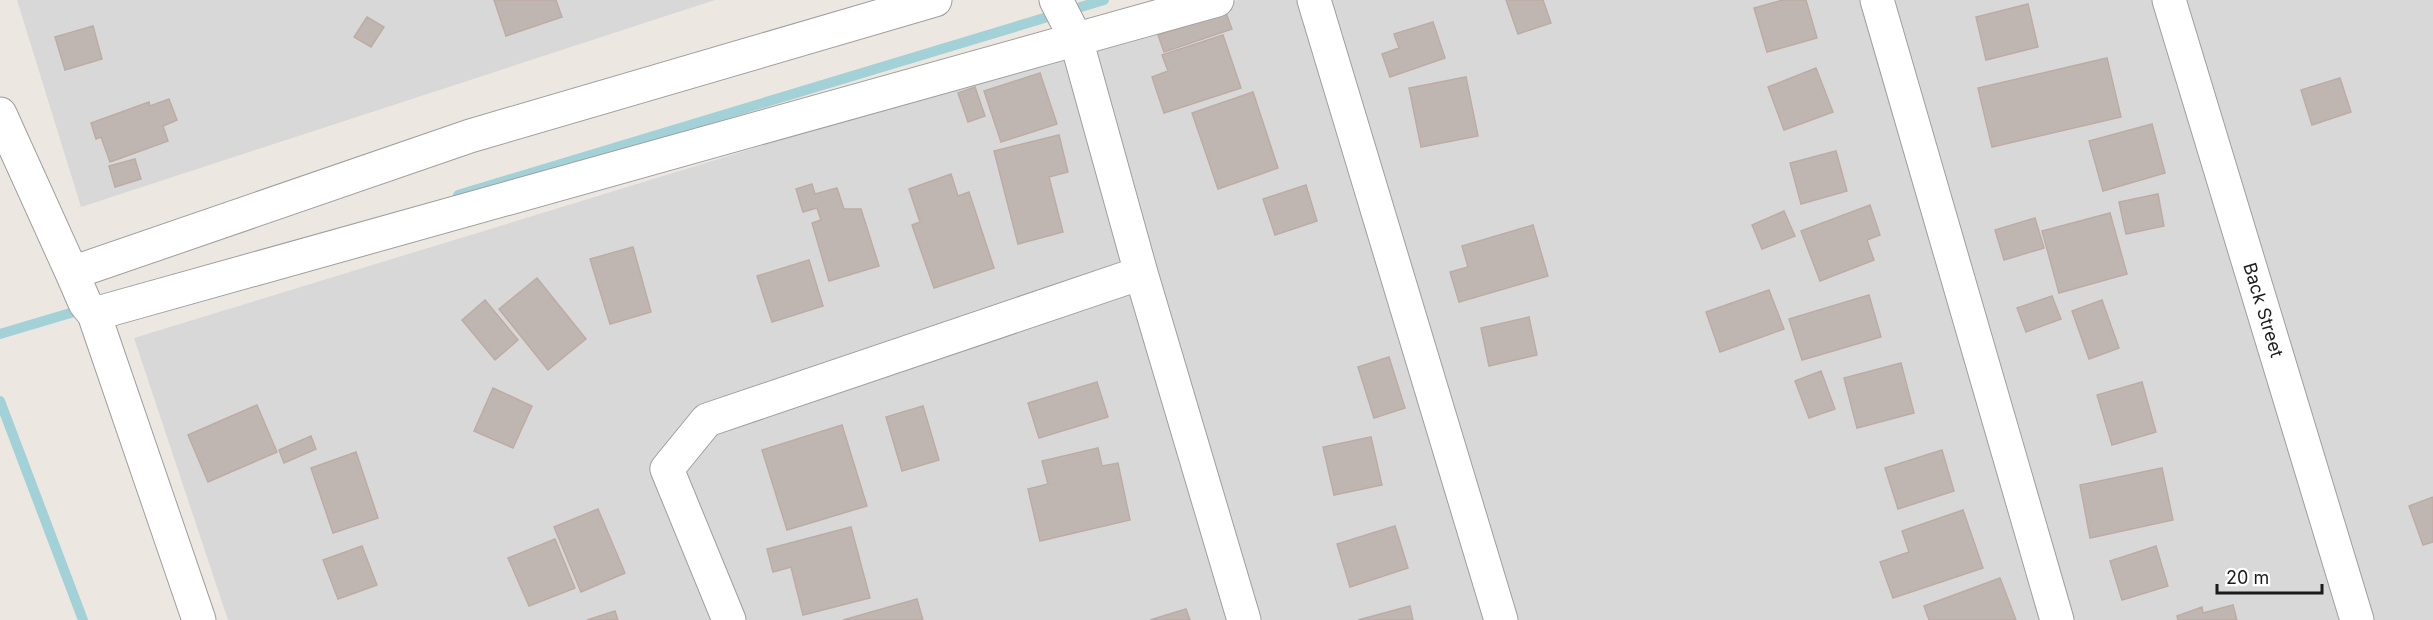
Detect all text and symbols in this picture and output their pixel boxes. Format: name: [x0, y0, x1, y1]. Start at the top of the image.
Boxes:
street label: Back Street: [2239, 260, 2288, 360]
scale bar: [2217, 557, 2322, 595]
text: 20 m: [2226, 567, 2269, 588]

